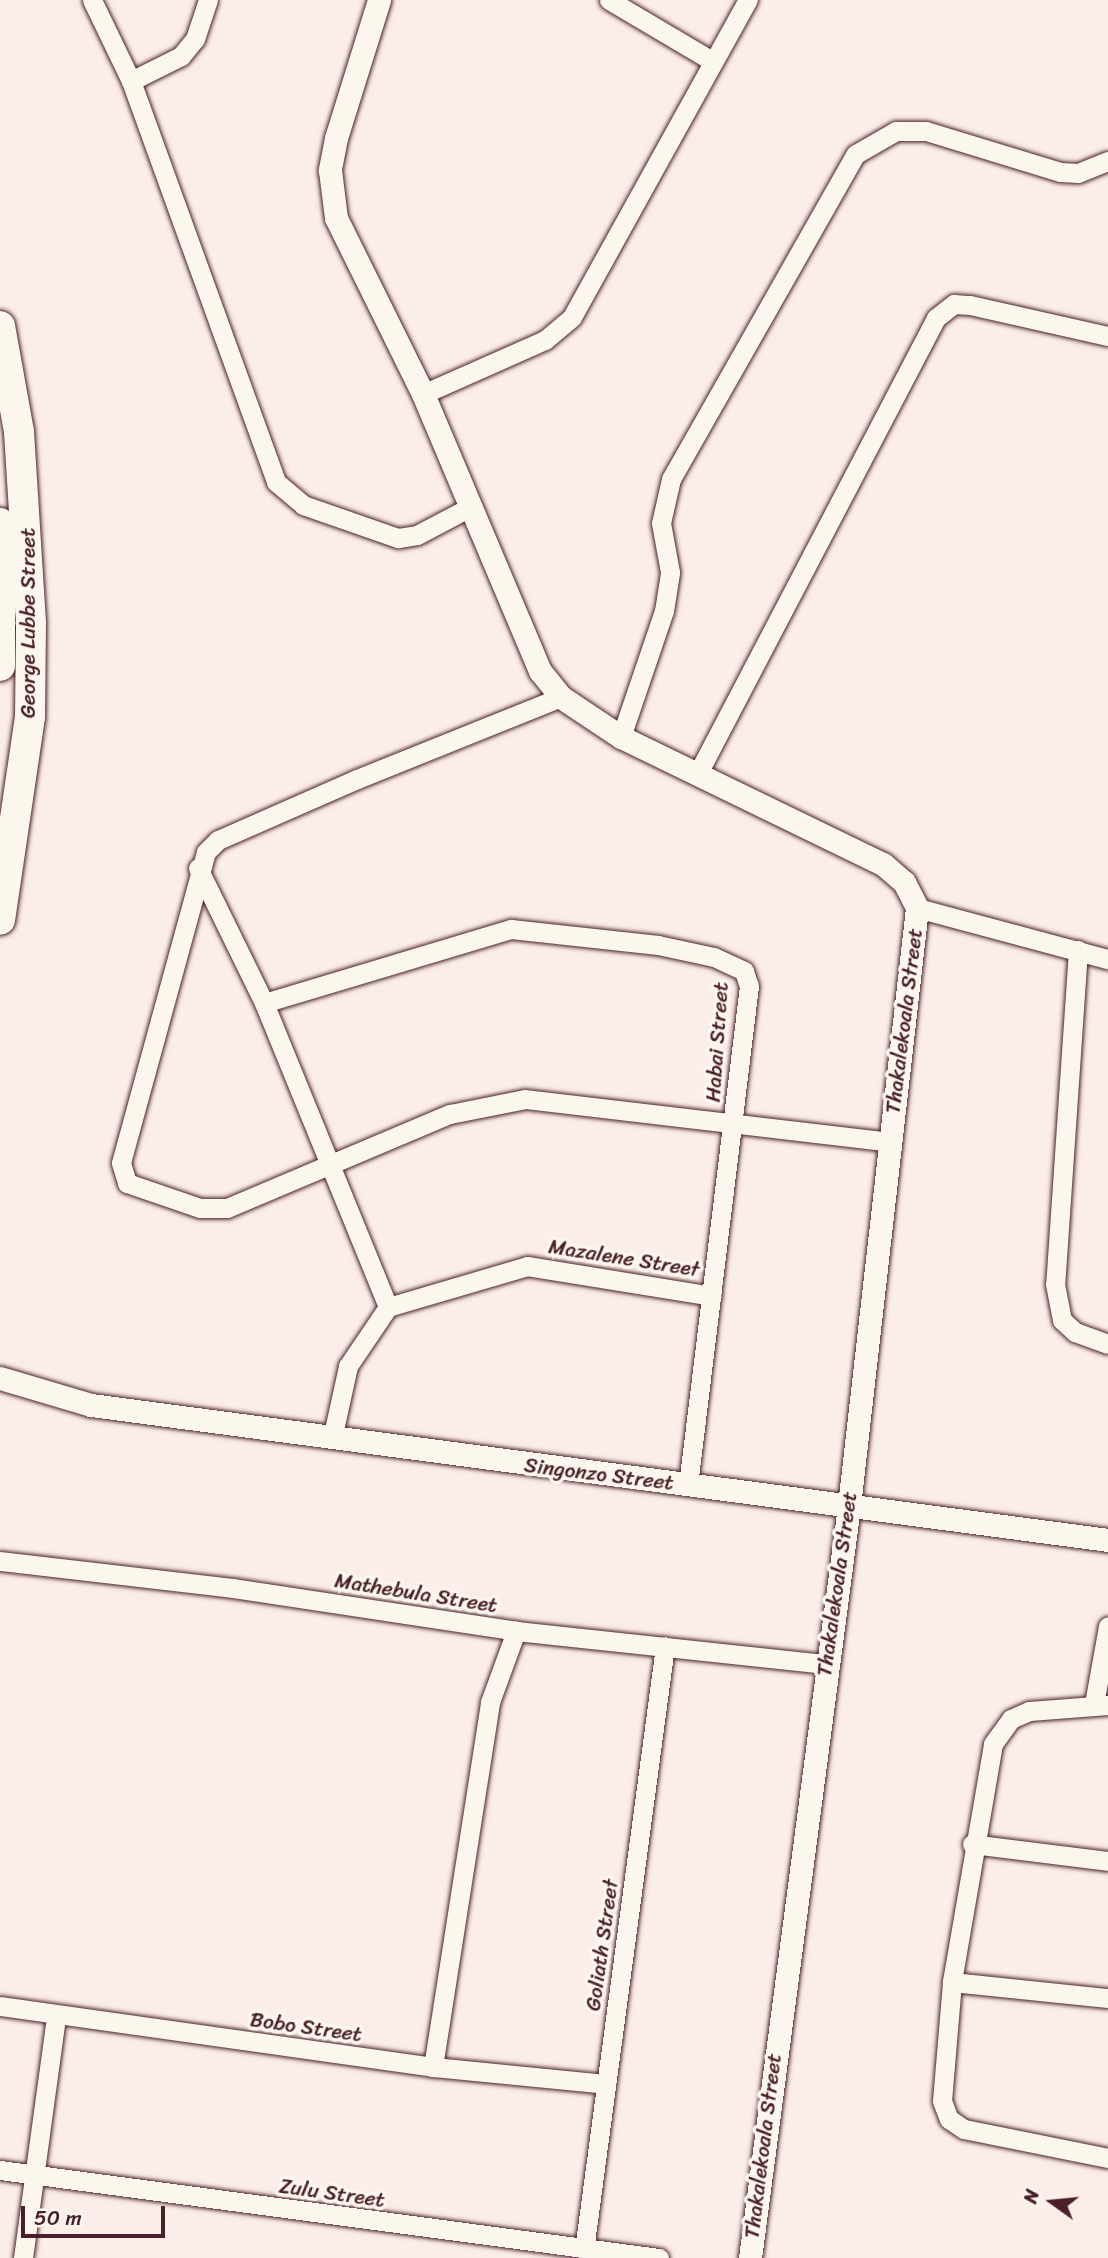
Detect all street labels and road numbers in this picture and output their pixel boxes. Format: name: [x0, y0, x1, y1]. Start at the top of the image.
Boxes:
street label: George Lubbe Street: [15, 528, 41, 718]
street label: Thakalekoala Street: [880, 927, 928, 1115]
street label: Habai Street: [700, 981, 734, 1103]
street label: Mazalene Street: [546, 1234, 702, 1282]
street label: Singonzo Street: [523, 1452, 675, 1496]
street label: Thakalekoala Street: [812, 1490, 862, 1678]
street label: Mathebula Street: [333, 1568, 499, 1618]
street label: Goliath Street: [580, 1878, 624, 2012]
street label: Bobo Street: [248, 2007, 364, 2047]
street label: Thakalekoala Street: [739, 2052, 787, 2240]
street label: Zulu Street: [278, 2173, 386, 2213]

